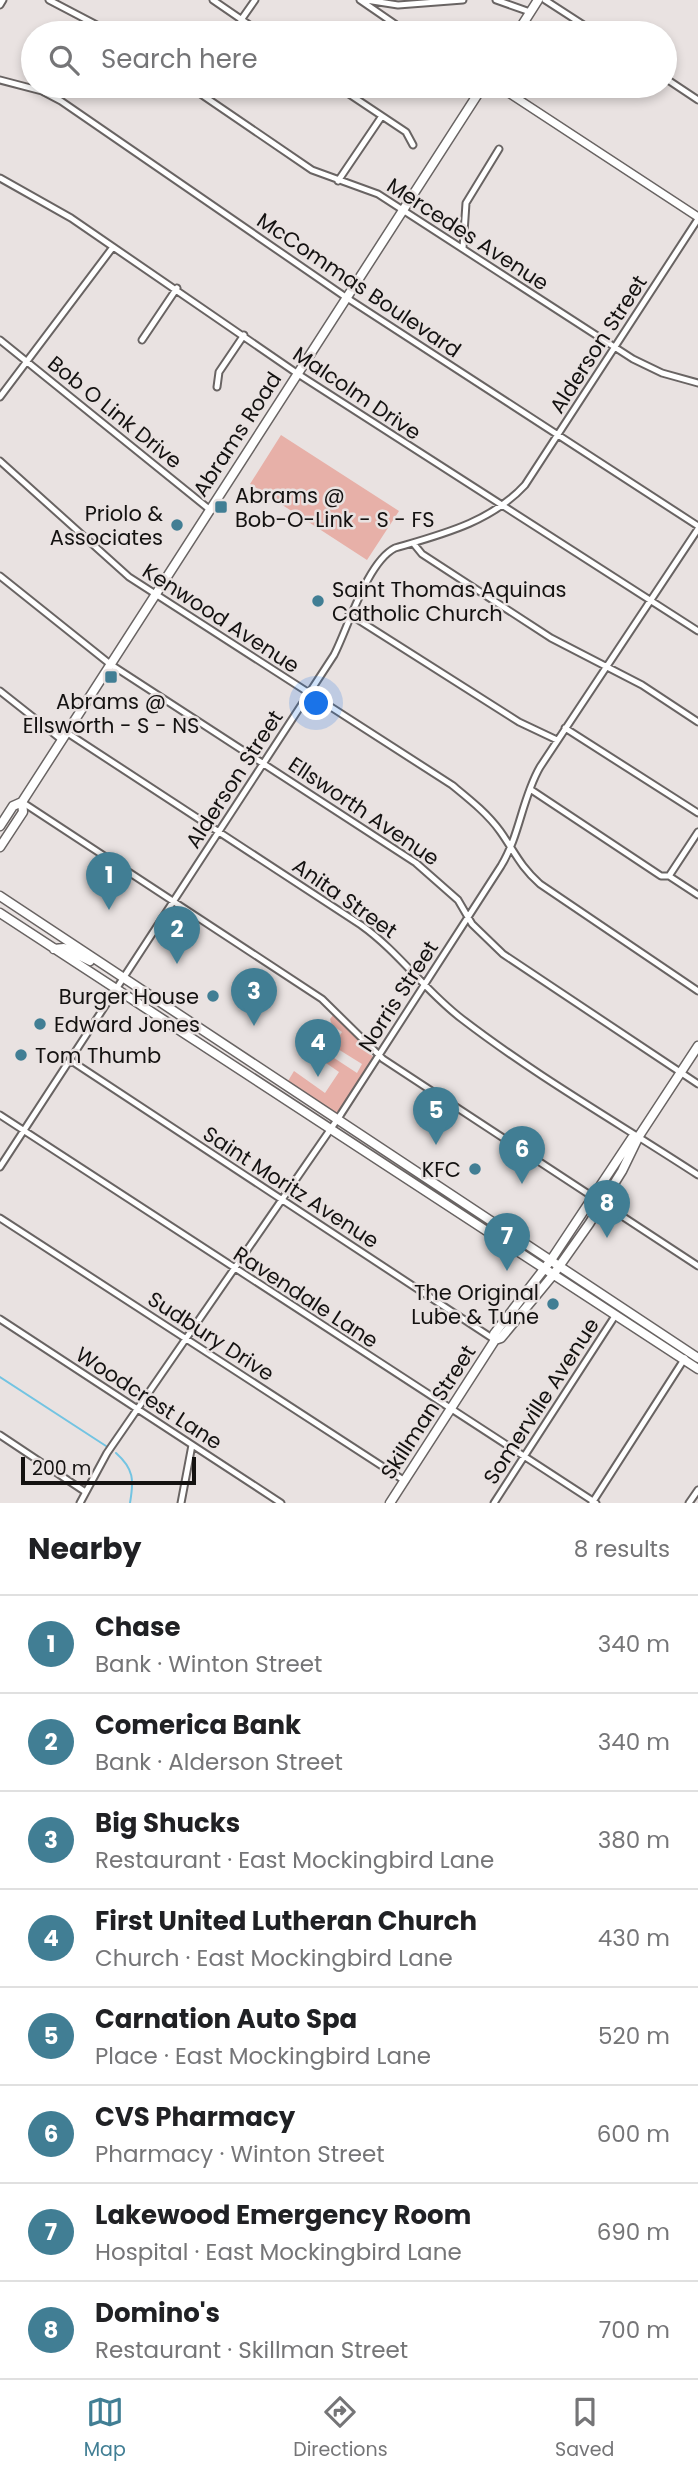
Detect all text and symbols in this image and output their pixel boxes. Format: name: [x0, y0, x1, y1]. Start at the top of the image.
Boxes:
search box: [21, 21, 677, 98]
icon: search: [45, 41, 83, 79]
text: Search here: [101, 41, 258, 77]
street label: Mercedes Avenue: [382, 171, 554, 297]
street label: McCommas Boulevard: [251, 206, 467, 364]
street label: Alderson Street: [542, 269, 654, 419]
street label: Malcolm Drive: [287, 339, 427, 447]
street label: Bob O Link Drive: [42, 349, 188, 475]
street label: Abrams Road: [186, 366, 288, 502]
place label: Abrams @ Bob-O-Link - S - FS: [235, 481, 434, 534]
place label: Priolo & Associates: [50, 499, 163, 552]
marker: Abrams @ Bob-O-Link - S - FS: [213, 499, 229, 515]
marker: Priolo & Associates: [169, 517, 185, 533]
street label: Kenwood Avenue: [137, 556, 305, 680]
place label: Saint Thomas Aquinas Catholic Church: [332, 575, 567, 628]
marker: Saint Thomas Aquinas Catholic Church: [310, 593, 326, 609]
marker: Abrams @ Ellsworth - S - NS: [103, 669, 119, 685]
your location: [299, 686, 333, 720]
place label: Abrams @ Ellsworth - S - NS: [23, 687, 199, 740]
street label: Alderson Street: [178, 704, 290, 854]
street label: Ellsworth Avenue: [283, 750, 445, 872]
street label: Anita Street: [287, 851, 403, 945]
pin: 1: [86, 852, 132, 910]
pin: 2: [154, 906, 200, 964]
street label: Norris Street: [351, 935, 445, 1057]
pin: 3: [231, 968, 277, 1026]
place label: Burger House: [59, 982, 199, 1011]
marker: Burger House: [205, 988, 221, 1004]
place label: Edward Jones: [54, 1010, 200, 1039]
marker: Edward Jones: [32, 1016, 48, 1032]
pin: 4: [295, 1019, 341, 1077]
place label: Tom Thumb: [35, 1041, 161, 1070]
marker: Tom Thumb: [13, 1047, 29, 1063]
pin: 5: [413, 1087, 459, 1145]
street label: Saint Moritz Avenue: [197, 1119, 385, 1255]
pin: 6: [499, 1126, 545, 1184]
place label: KFC: [422, 1155, 461, 1184]
marker: KFC: [467, 1161, 483, 1177]
pin: 8: [584, 1180, 630, 1238]
pin: 7: [484, 1213, 530, 1271]
street label: Ravendale Lane: [228, 1239, 384, 1355]
place label: The Original Lube & Tune: [411, 1278, 539, 1331]
street label: Sudbury Drive: [142, 1284, 280, 1388]
marker: The Original Lube & Tune: [545, 1296, 561, 1312]
street label: Somerville Avenue: [476, 1312, 606, 1490]
street label: Skillman Street: [374, 1339, 482, 1485]
street label: Woodcrest Lane: [70, 1340, 228, 1456]
scale bar: [21, 1454, 196, 1486]
text: 200 m: [32, 1455, 91, 1482]
text: Nearby: [28, 1527, 142, 1570]
text: 8 results: [574, 1533, 670, 1565]
text: Chase: [95, 1609, 181, 1645]
text: 1: [47, 1628, 55, 1660]
text: 340 m: [598, 1628, 670, 1660]
text: Bank · Winton Street: [95, 1648, 323, 1680]
text: Comerica Bank: [95, 1707, 301, 1743]
text: 2: [44, 1726, 58, 1758]
text: 340 m: [598, 1726, 670, 1758]
text: Bank · Alderson Street: [95, 1746, 343, 1778]
text: Big Shucks: [95, 1805, 240, 1841]
text: 3: [44, 1824, 58, 1856]
text: 380 m: [598, 1824, 670, 1856]
text: Restaurant · East Mockingbird Lane: [95, 1844, 494, 1876]
text: First United Lutheran Church: [95, 1903, 477, 1939]
text: 4: [43, 1922, 59, 1954]
text: 430 m: [598, 1922, 670, 1954]
text: Church · East Mockingbird Lane: [95, 1942, 453, 1974]
text: Carnation Auto Spa: [95, 2001, 357, 2037]
text: 5: [44, 2020, 58, 2052]
text: 520 m: [598, 2020, 670, 2052]
text: Place · East Mockingbird Lane: [95, 2040, 431, 2072]
text: CVS Pharmacy: [95, 2099, 295, 2135]
text: 6: [44, 2118, 58, 2150]
text: 600 m: [597, 2118, 670, 2150]
text: Pharmacy · Winton Street: [95, 2138, 385, 2170]
text: Lakewood Emergency Room: [95, 2197, 471, 2233]
text: 7: [45, 2216, 57, 2248]
text: 690 m: [597, 2216, 670, 2248]
text: Hospital · East Mockingbird Lane: [95, 2236, 462, 2268]
text: Domino's: [95, 2295, 220, 2331]
text: 8: [44, 2314, 58, 2346]
text: 700 m: [599, 2314, 670, 2346]
text: Restaurant · Skillman Street: [95, 2334, 408, 2366]
tab: Map: [84, 2393, 126, 2464]
tab: Directions: [293, 2393, 388, 2464]
tab: Saved: [555, 2393, 614, 2464]

